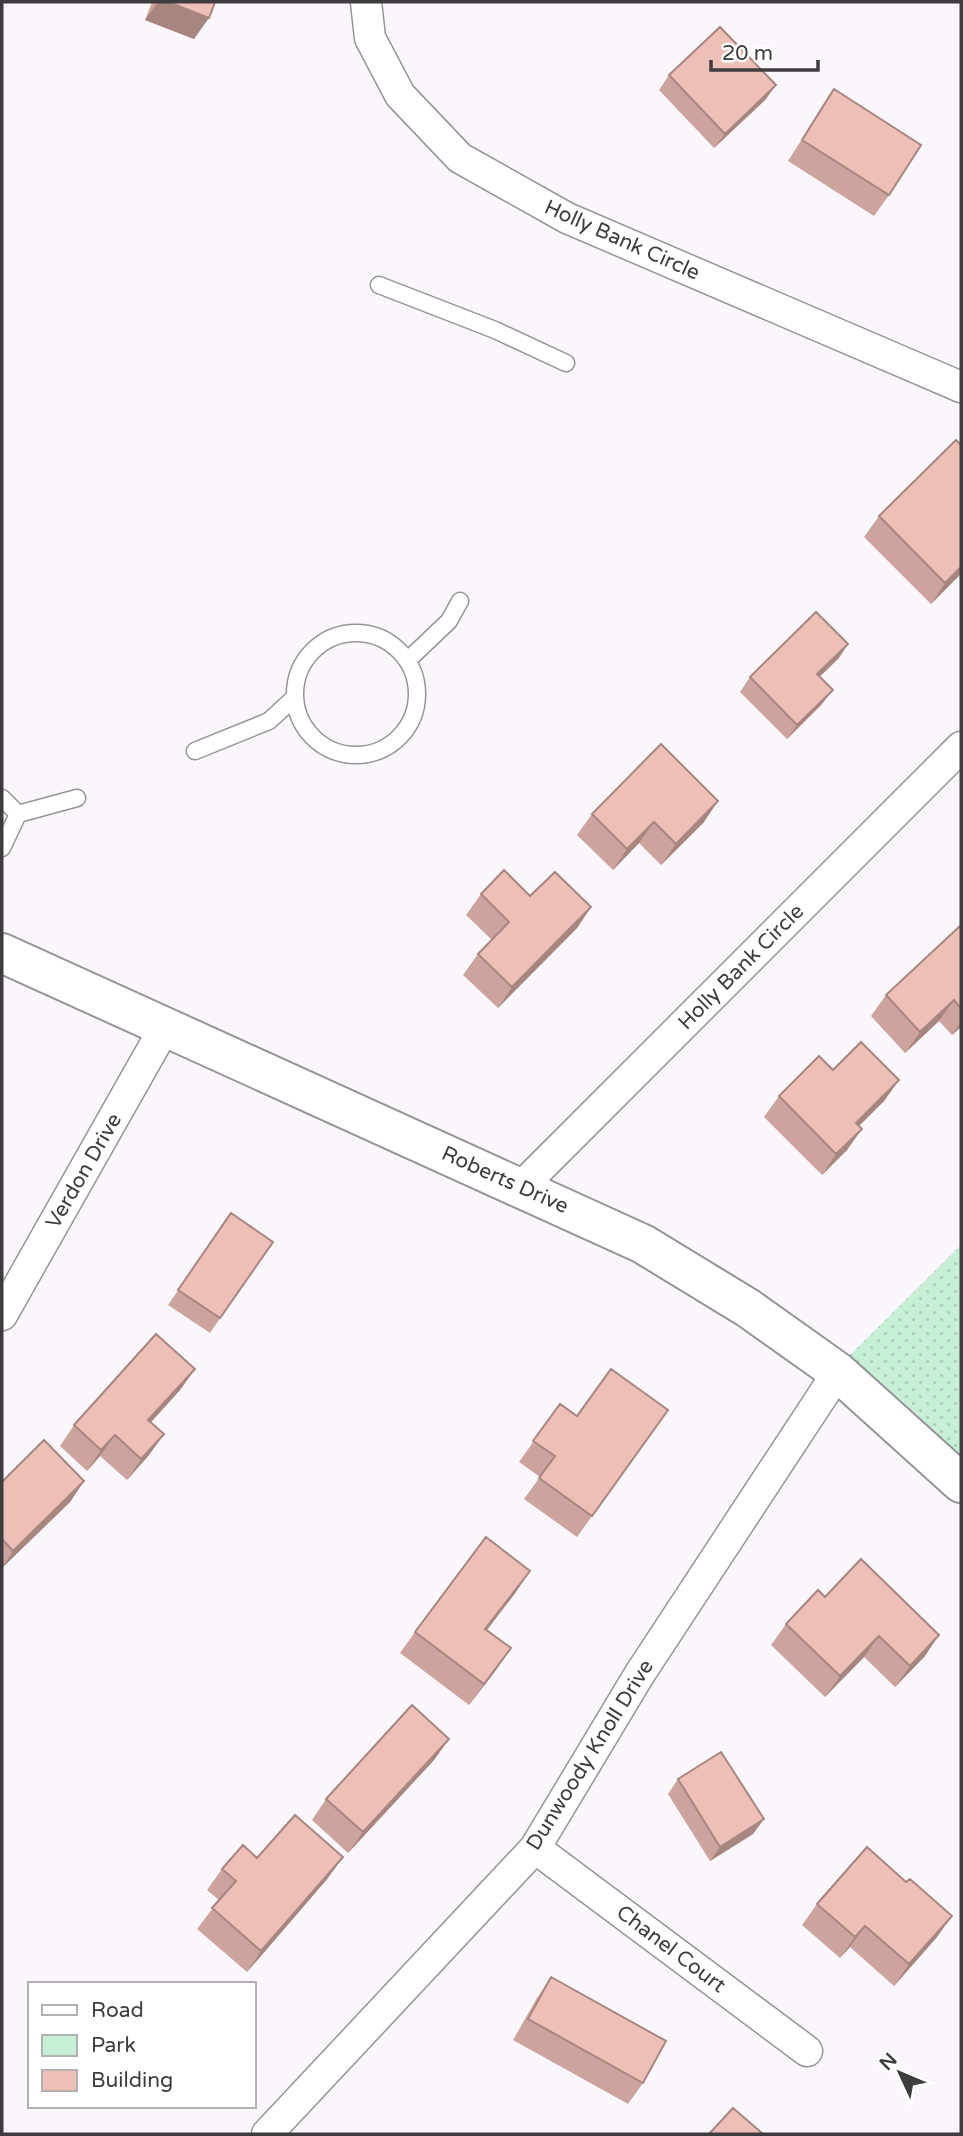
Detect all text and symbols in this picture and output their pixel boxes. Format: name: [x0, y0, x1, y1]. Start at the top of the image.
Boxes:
scale bar: [711, 28, 818, 72]
text: 20 m: [722, 41, 773, 66]
street label: Holly Bank Circle: [540, 195, 704, 286]
street label: Holly Bank Circle: [673, 899, 809, 1035]
street label: Verdon Drive: [41, 1109, 127, 1233]
street label: Roberts Drive: [438, 1141, 572, 1219]
street label: Dunwoody Knoll Drive: [521, 1655, 659, 1855]
street label: Chanel Court: [611, 1900, 731, 1998]
legend: [28, 1982, 256, 2108]
text: Road: [91, 1998, 144, 2023]
text: Park: [91, 2033, 136, 2058]
north arrow: [865, 2038, 935, 2108]
text: N: [875, 2049, 902, 2075]
text: Building: [91, 2068, 173, 2093]

